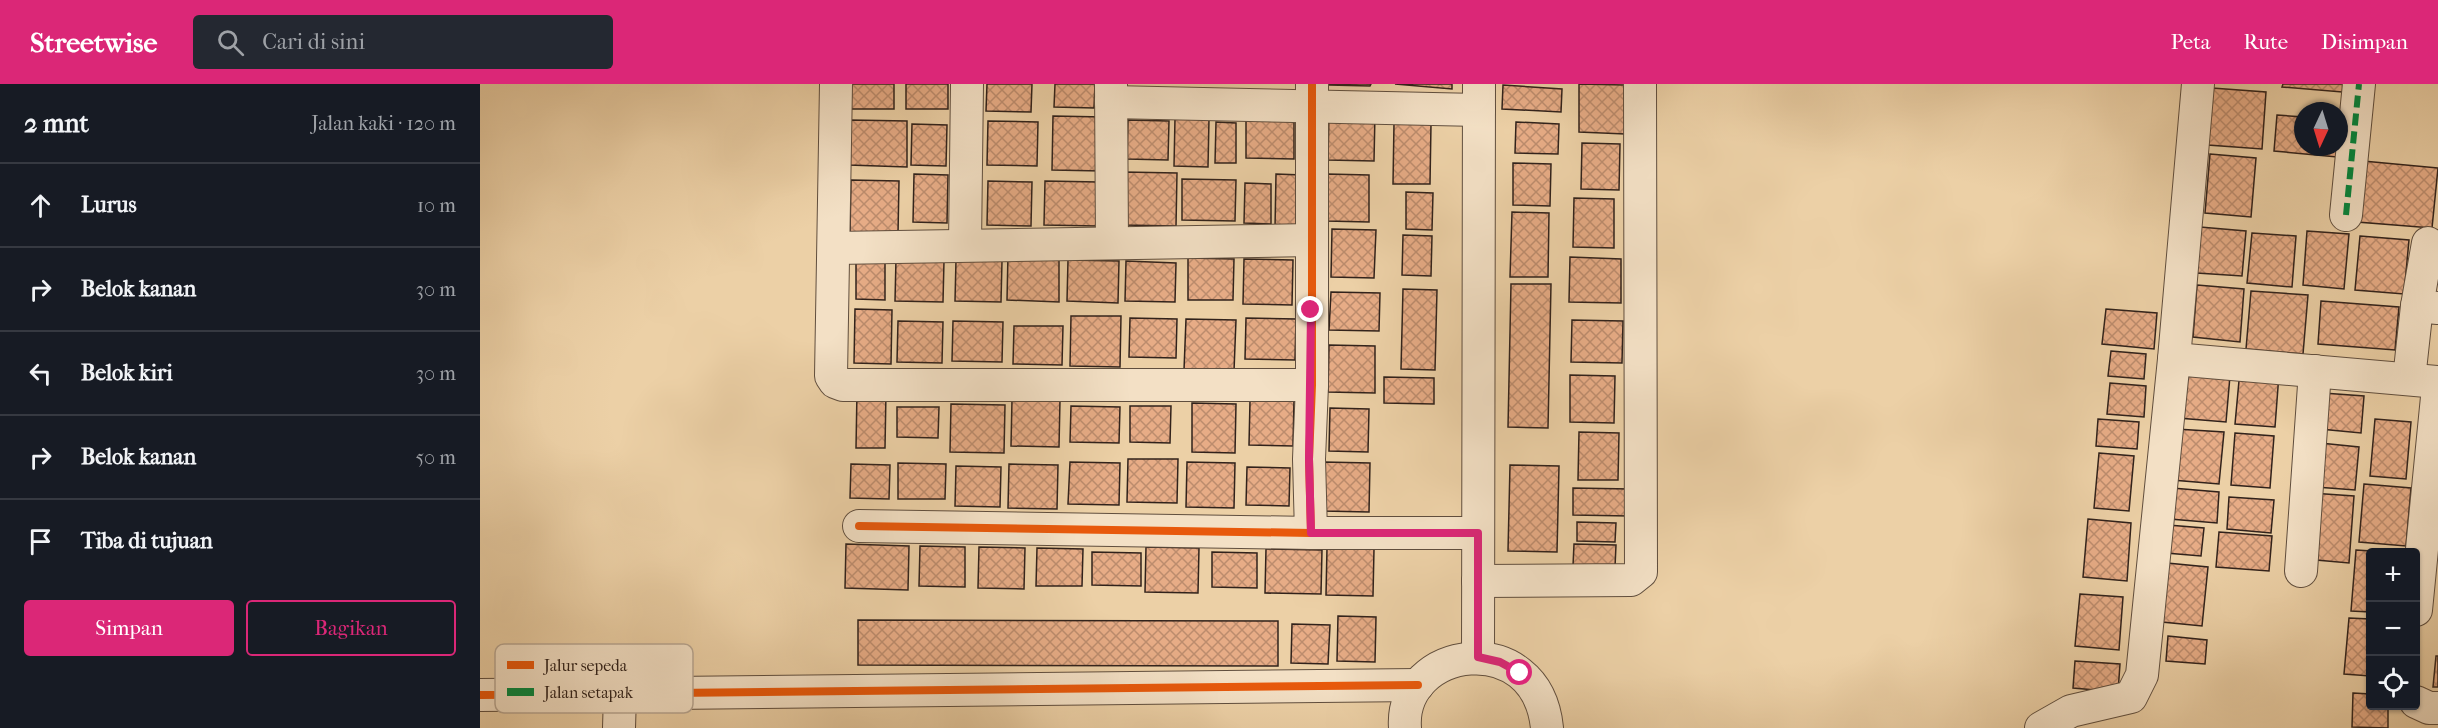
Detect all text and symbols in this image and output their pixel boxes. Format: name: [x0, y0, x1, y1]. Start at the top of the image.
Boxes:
search box: [193, 15, 613, 69]
text: Streetwise: [30, 26, 157, 59]
icon: search: [214, 26, 247, 59]
text: Cari di sini: [262, 29, 365, 55]
text: Peta: [2171, 30, 2210, 54]
text: Rute: [2243, 30, 2288, 54]
text: Disimpan: [2321, 30, 2408, 54]
north arrow: [2294, 102, 2348, 156]
text: 2 mnt: [24, 108, 89, 139]
text: Jalan kaki · 120 m: [311, 112, 456, 135]
icon: ahead: [24, 189, 57, 222]
text: Lurus: [81, 192, 137, 218]
text: 10 m: [417, 194, 456, 217]
icon: right: [24, 273, 57, 306]
text: Belok kanan: [81, 276, 196, 302]
text: 30 m: [416, 278, 456, 301]
route end: [1297, 296, 1323, 322]
icon: left: [24, 357, 57, 390]
text: Belok kiri: [81, 360, 173, 386]
text: 30 m: [416, 362, 456, 385]
icon: right: [24, 441, 57, 474]
text: Belok kanan: [81, 444, 196, 470]
text: 50 m: [415, 446, 456, 469]
icon: arrive: [24, 525, 57, 558]
text: Tiba di tujuan: [81, 528, 213, 554]
map controls: [2366, 548, 2420, 710]
button: +: [2366, 548, 2420, 602]
button: Simpan: [24, 600, 234, 656]
button: Bagikan: [246, 600, 456, 656]
button: −: [2366, 602, 2420, 656]
legend: [495, 644, 693, 713]
text: Jalur sepeda: [542, 656, 628, 675]
button: locate: [2366, 656, 2420, 710]
route start: [1506, 659, 1532, 685]
text: Jalan setapak: [542, 683, 634, 702]

